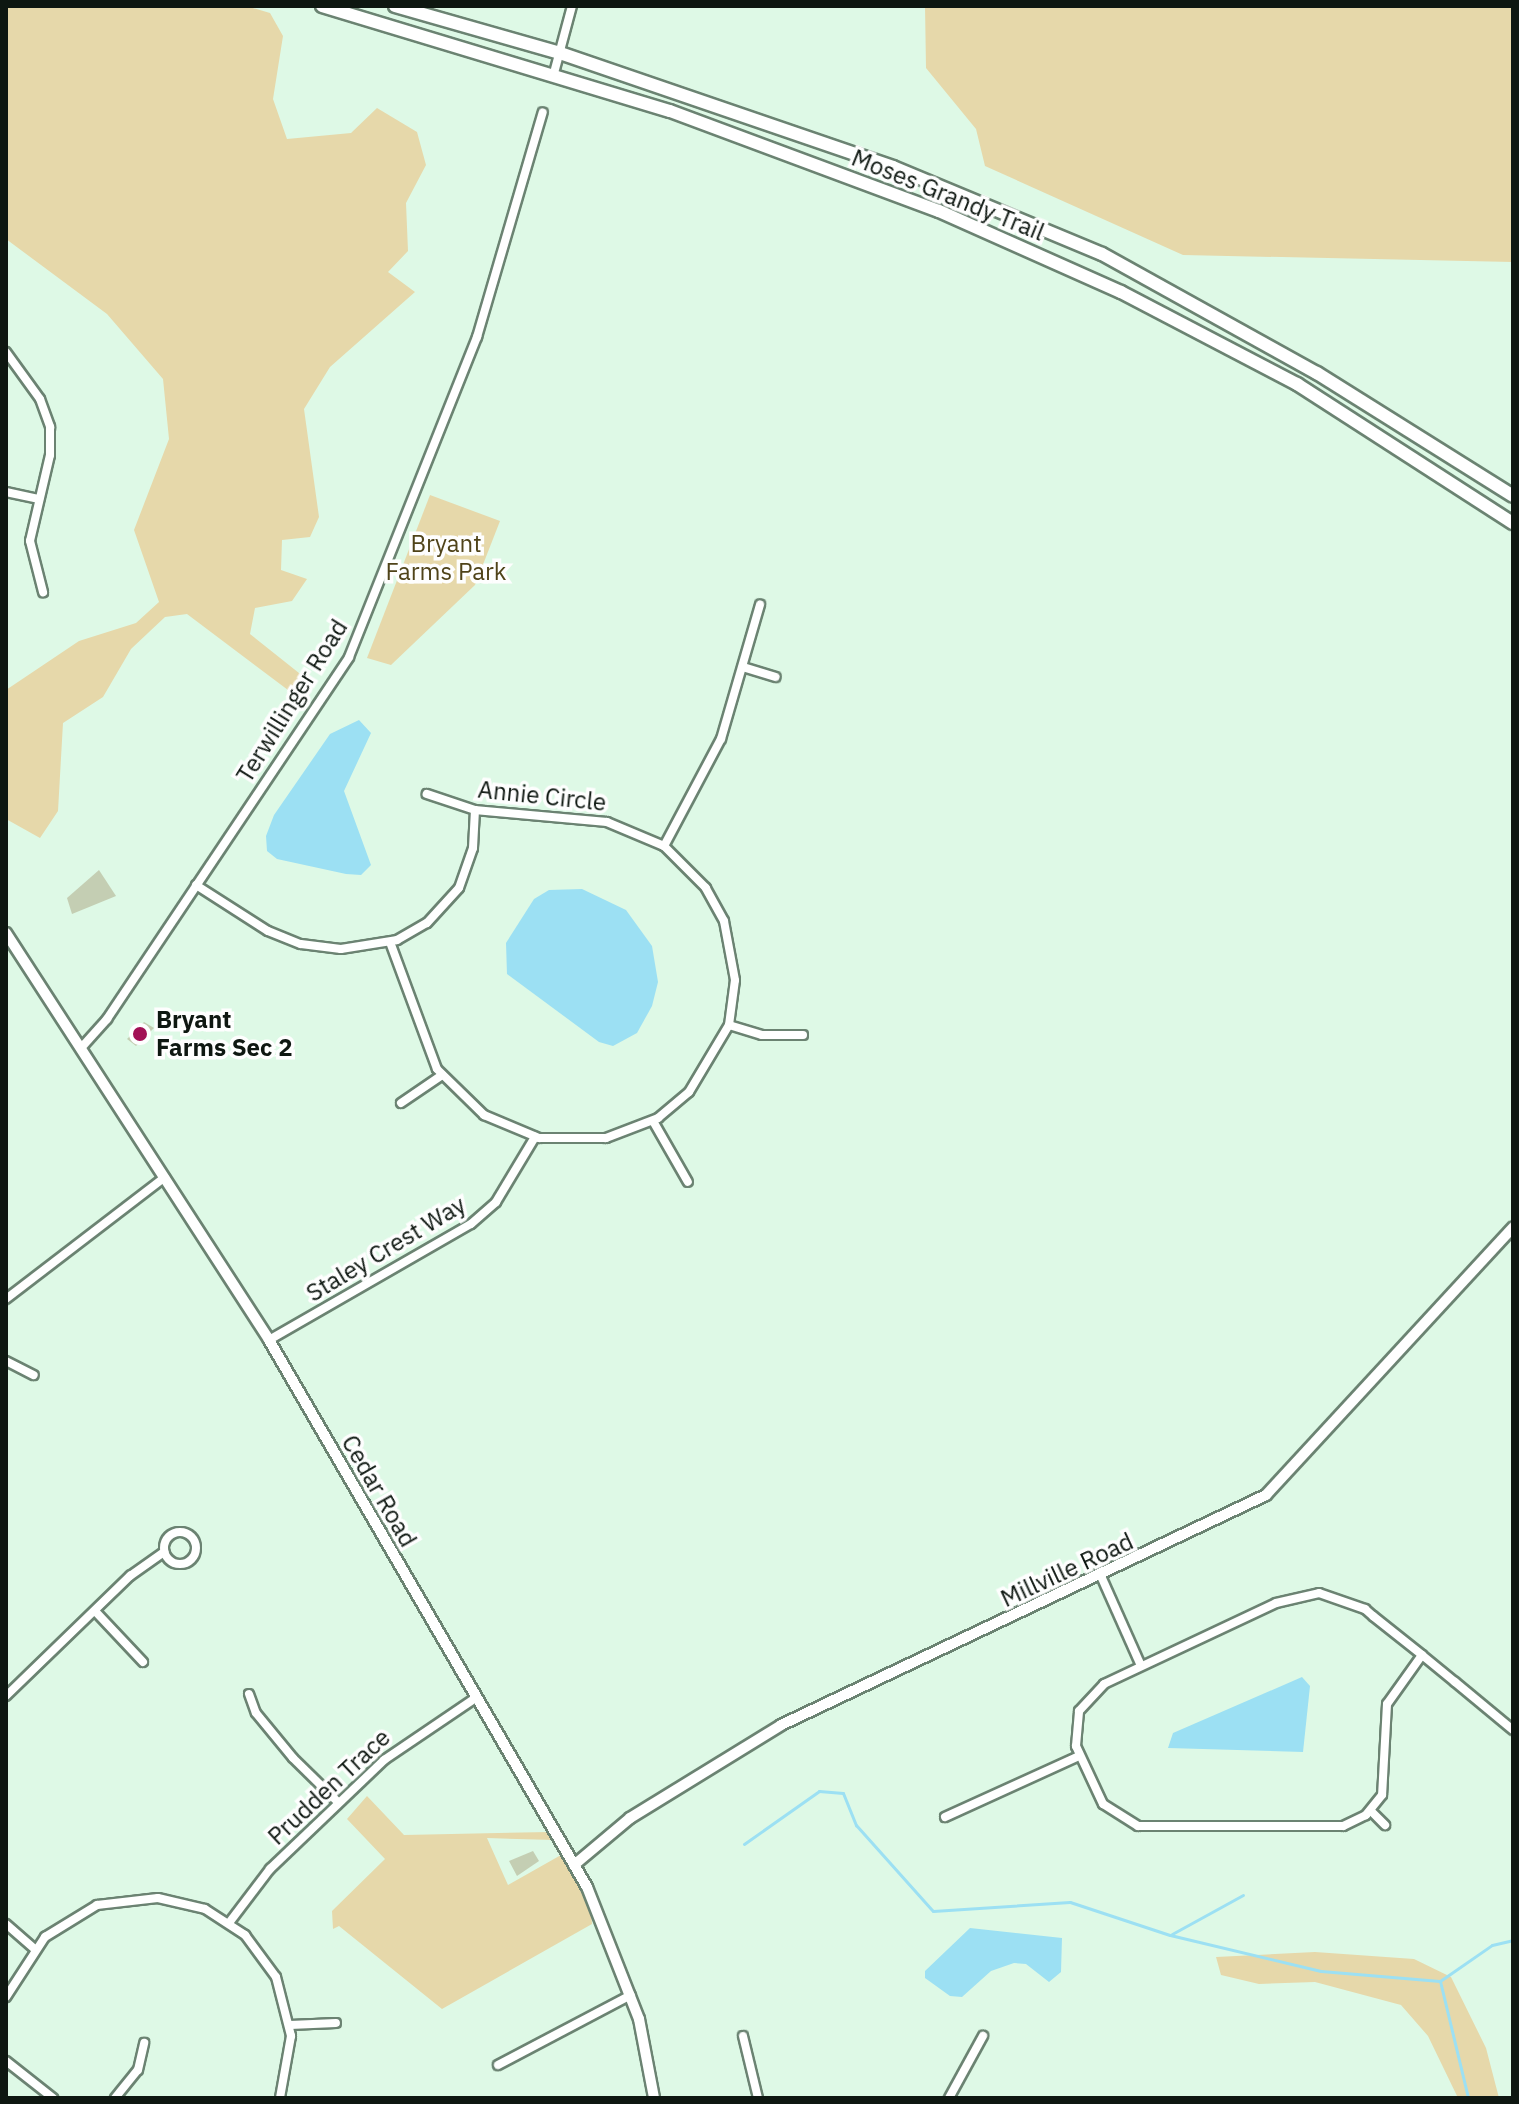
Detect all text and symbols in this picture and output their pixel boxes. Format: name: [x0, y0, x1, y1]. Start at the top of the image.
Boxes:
street label: Moses Grandy Trail: [847, 143, 1049, 247]
park label: Bryant Farms Park: [386, 530, 506, 586]
street label: Terwillinger Road: [230, 614, 354, 788]
street label: Annie Circle: [476, 775, 608, 817]
place label: Bryant Farms Sec 2: [156, 1006, 293, 1062]
marker: Bryant Farms Sec 2: [131, 1025, 149, 1043]
street label: Staley Crest Way: [301, 1190, 471, 1308]
street label: Cedar Road: [335, 1430, 423, 1552]
street label: Millville Road: [996, 1527, 1138, 1613]
street label: Prudden Trace: [262, 1723, 396, 1851]

